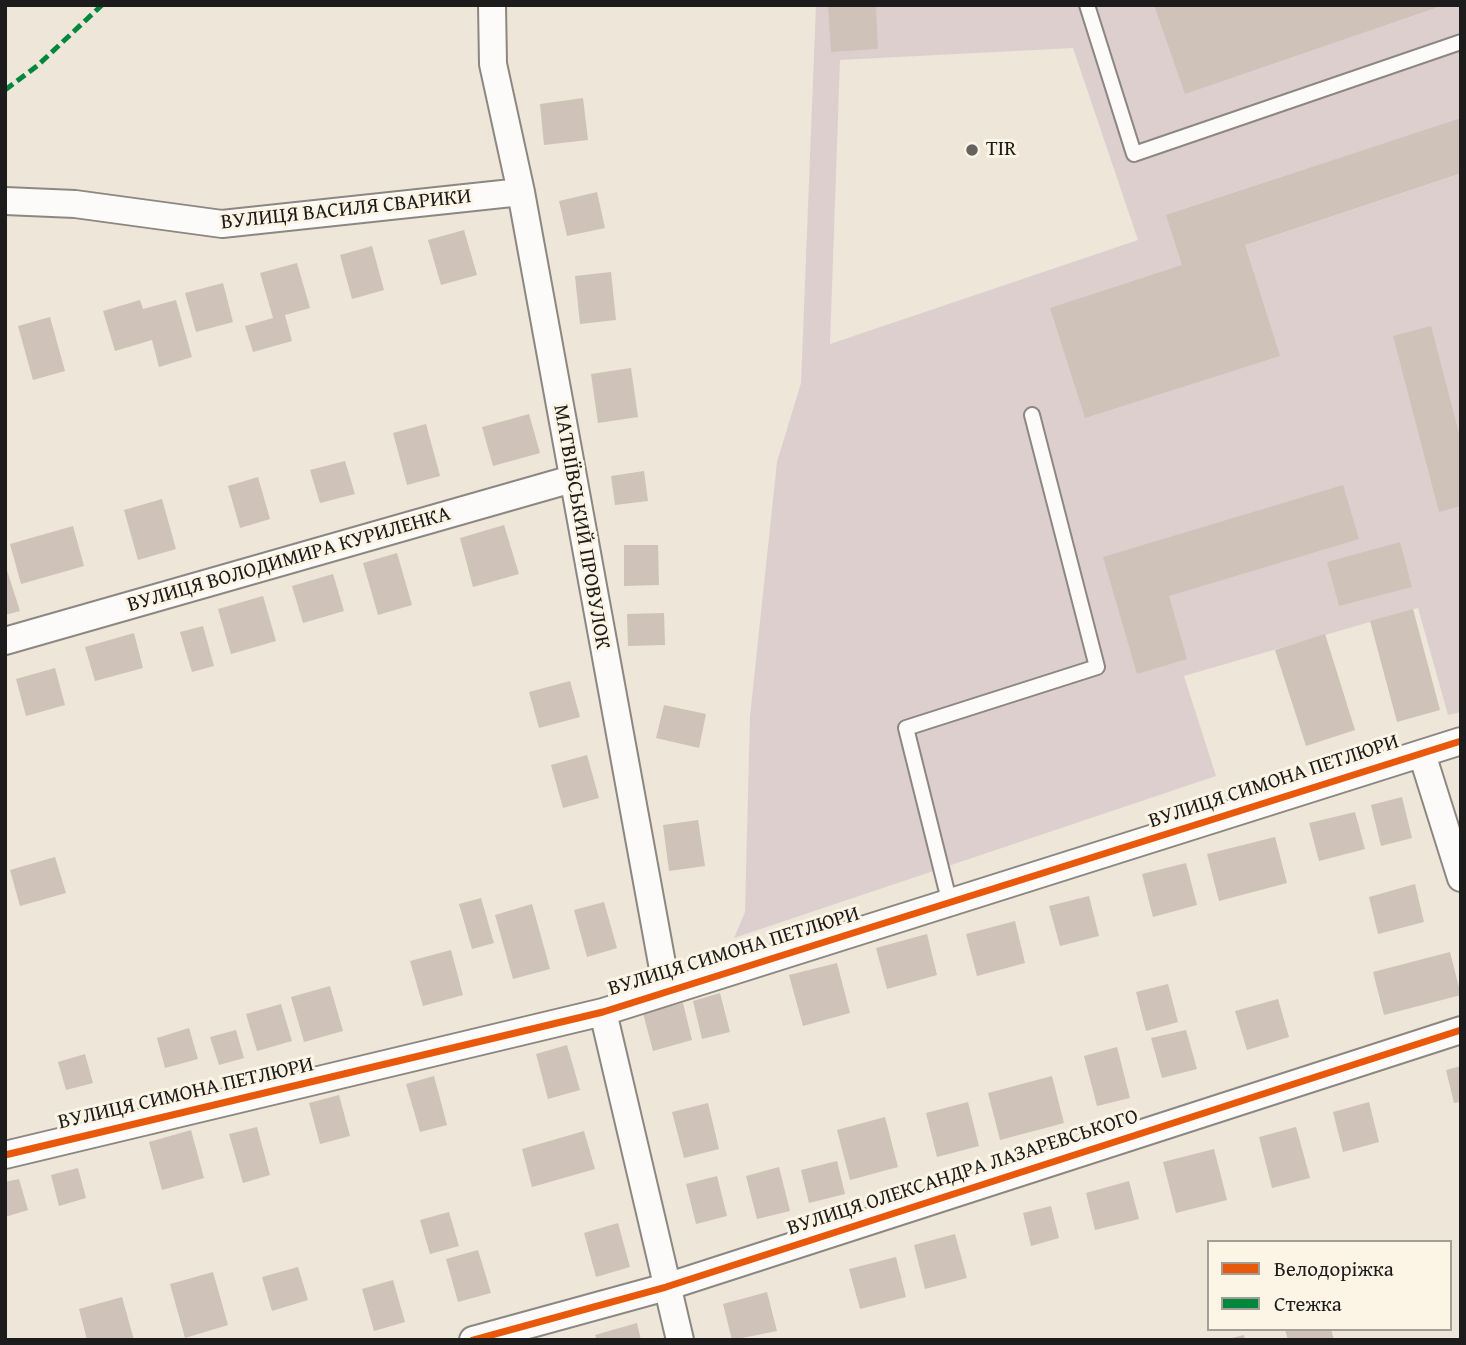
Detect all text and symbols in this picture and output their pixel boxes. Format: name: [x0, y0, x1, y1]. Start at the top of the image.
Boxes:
place label: TIR: [986, 137, 1016, 163]
marker: TIR: [964, 142, 980, 158]
street label: ВУЛИЦЯ ВАСИЛЯ СВАРИКИ: [220, 184, 472, 236]
street label: МАТВІЇВСЬКИЙ ПРОВУЛОК: [547, 403, 615, 651]
street label: ВУЛИЦЯ ВОЛОДИМИРА КУРИЛЕНКА: [125, 502, 453, 618]
street label: ВУЛИЦЯ СИМОНА ПЕТЛЮРИ: [1146, 730, 1402, 834]
street label: ВУЛИЦЯ СИМОНА ПЕТЛЮРИ: [605, 902, 863, 1002]
street label: ВУЛИЦЯ СИМОНА ПЕТЛЮРИ: [56, 1052, 316, 1136]
street label: ВУЛИЦЯ ОЛЕКСАНДРА ЛАЗАРЕВСЬКОГО: [784, 1104, 1142, 1242]
legend: [1207, 1240, 1452, 1331]
text: Велодоріжка: [1274, 1253, 1394, 1284]
text: Стежка: [1274, 1288, 1342, 1319]

